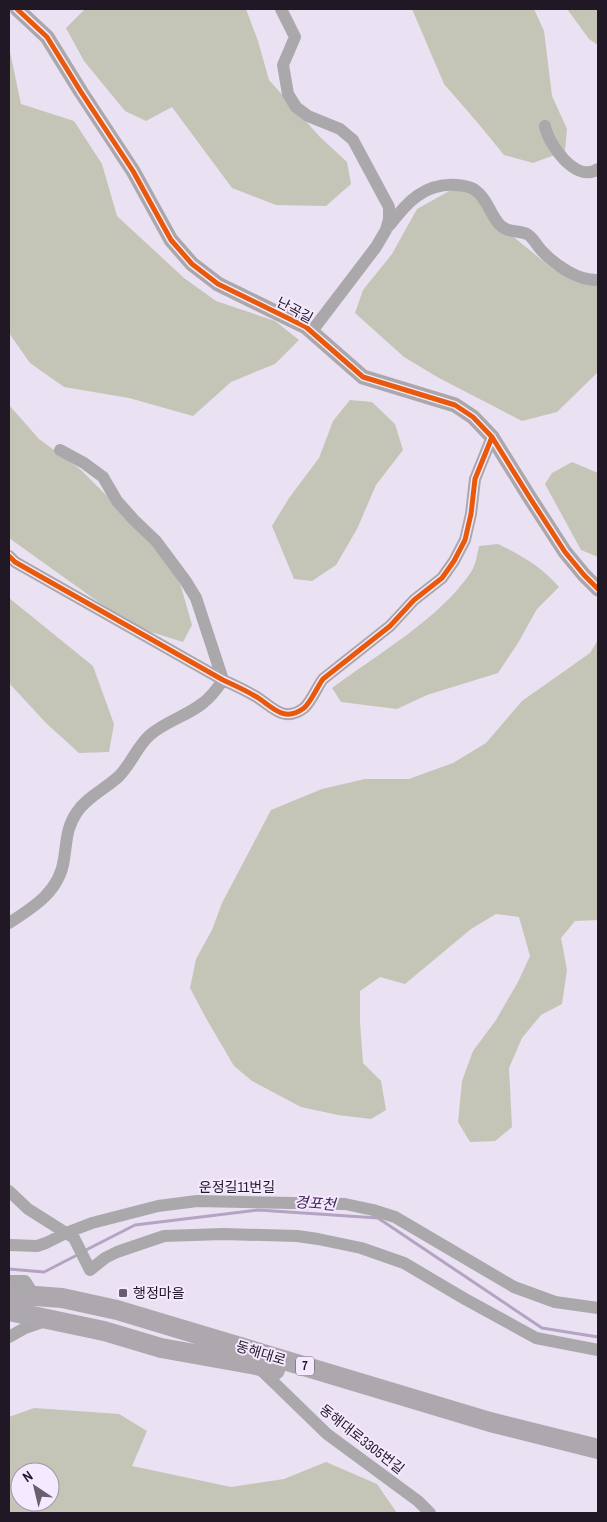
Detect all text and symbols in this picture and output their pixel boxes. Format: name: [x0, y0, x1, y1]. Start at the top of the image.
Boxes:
street label: 난곡길: [274, 293, 316, 327]
street label: 운정길11번길: [199, 1178, 275, 1196]
water label: 경포천: [294, 1191, 339, 1215]
place label: 행정마을: [133, 1284, 185, 1302]
marker: 행정마을: [117, 1287, 129, 1299]
street label: 동해대로: [234, 1337, 288, 1369]
road number: 7: [296, 1356, 314, 1375]
street label: 동해대로3305번길: [316, 1400, 408, 1478]
north arrow: [10, 1462, 60, 1512]
text: N: [19, 1467, 36, 1486]

